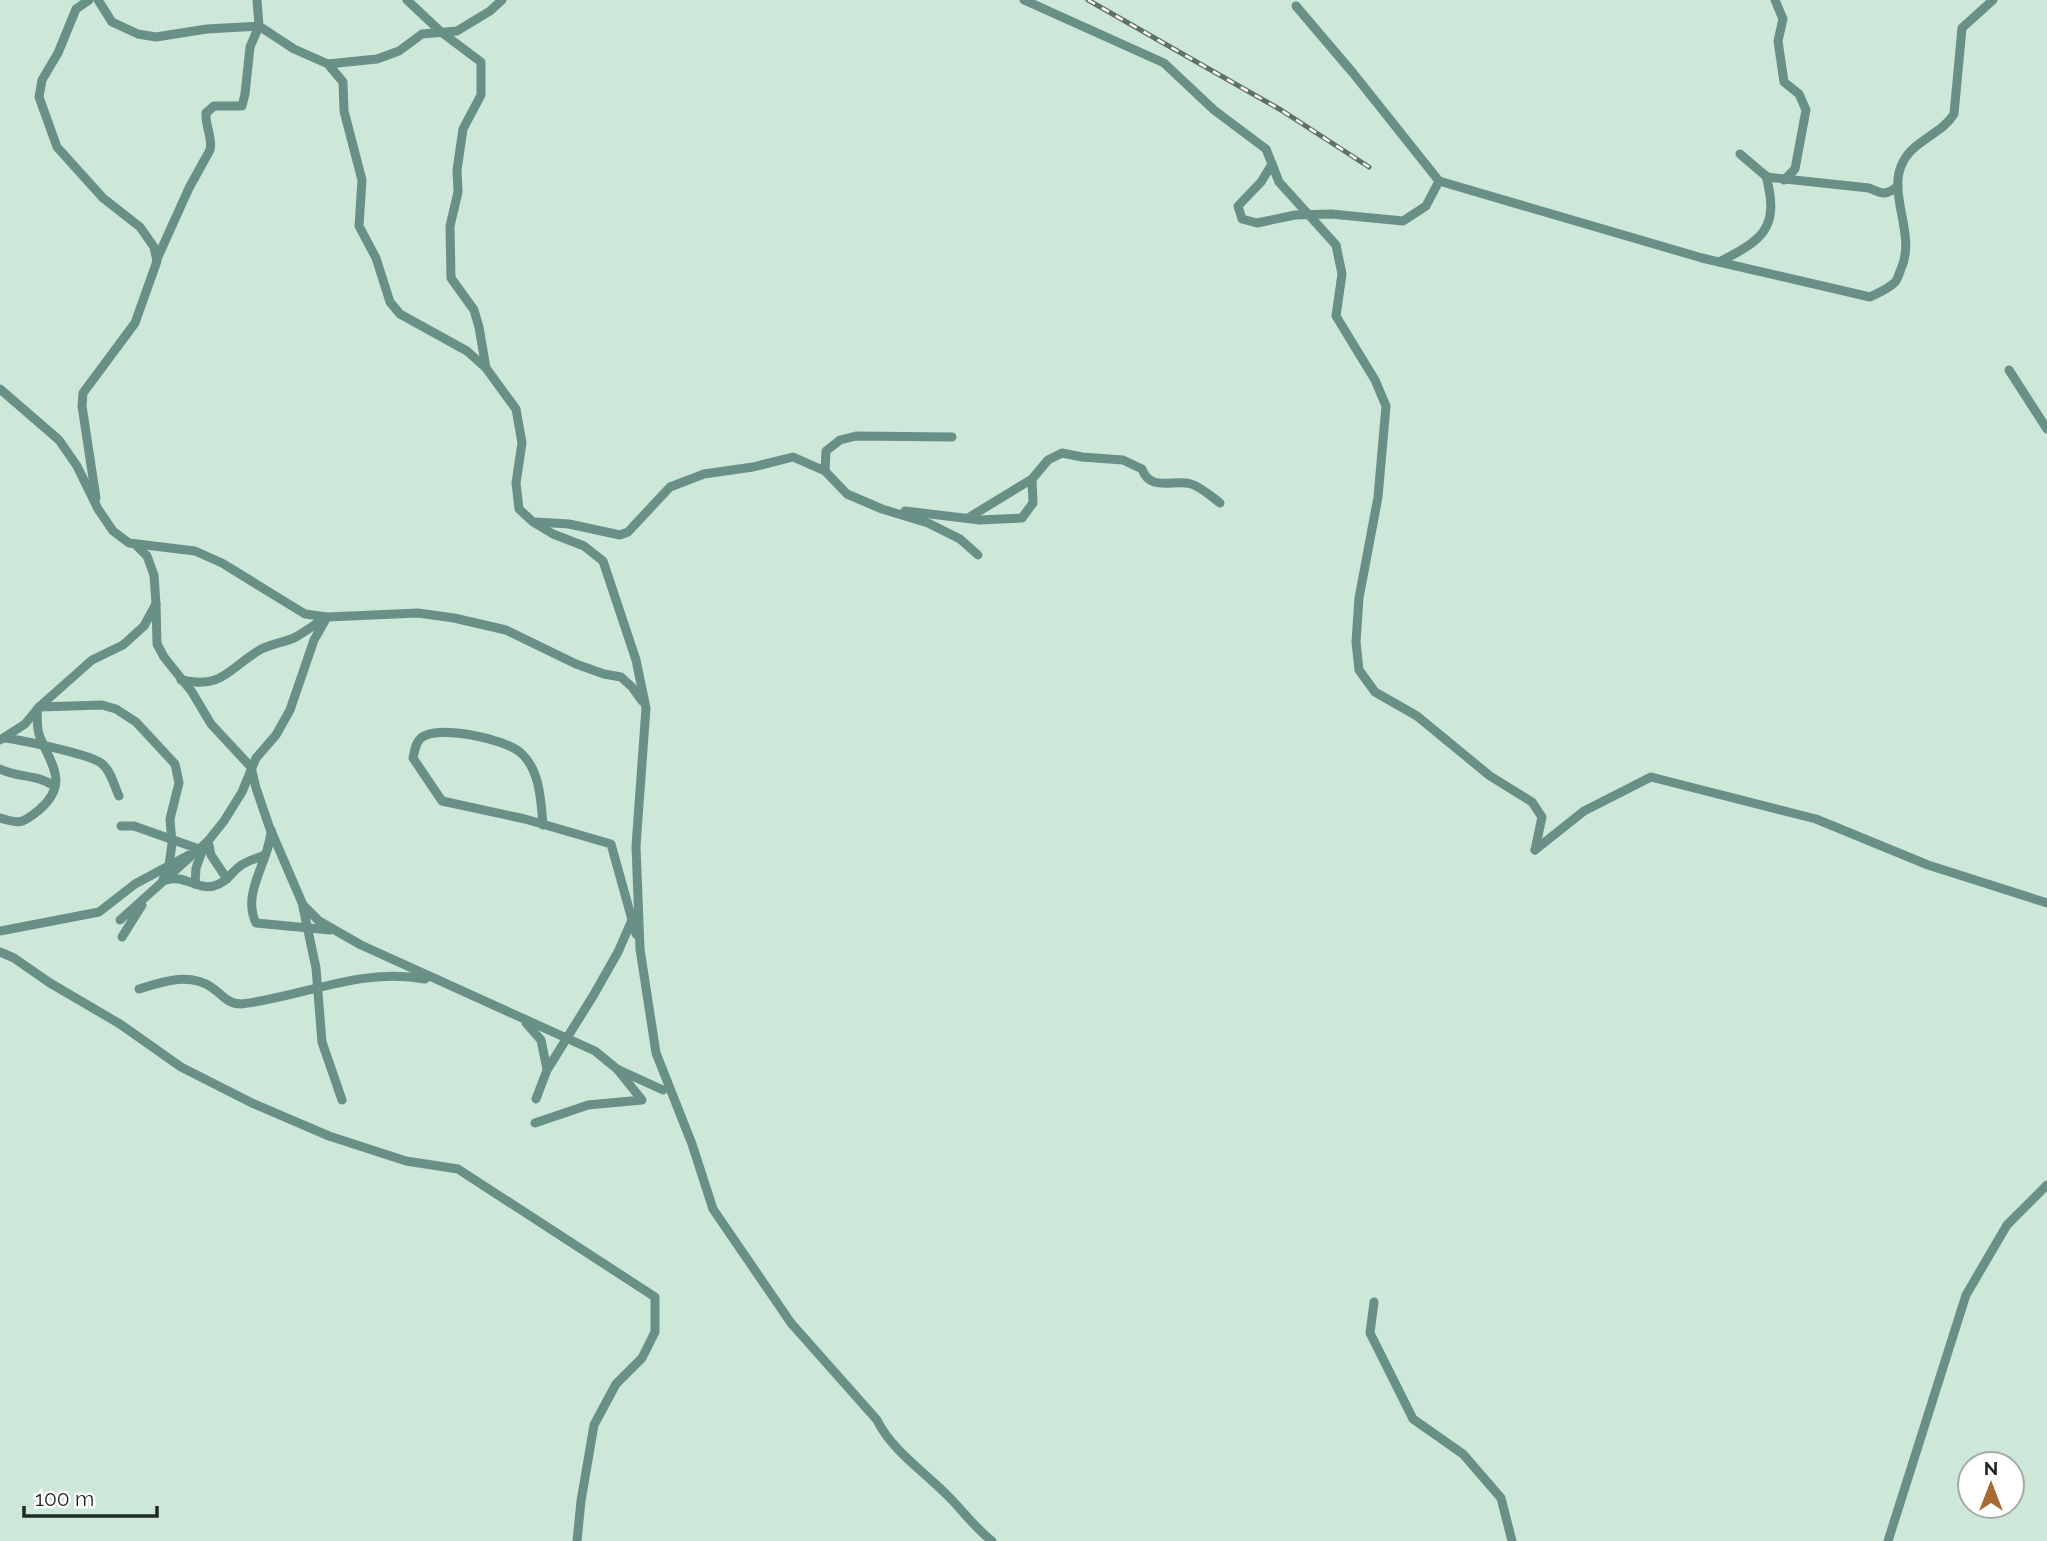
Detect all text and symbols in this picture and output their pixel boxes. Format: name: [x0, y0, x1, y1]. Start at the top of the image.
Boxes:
north arrow: [1956, 1450, 2026, 1520]
text: N: [1984, 1457, 1998, 1479]
scale bar: [24, 1474, 158, 1518]
text: 100 m: [35, 1486, 94, 1511]

